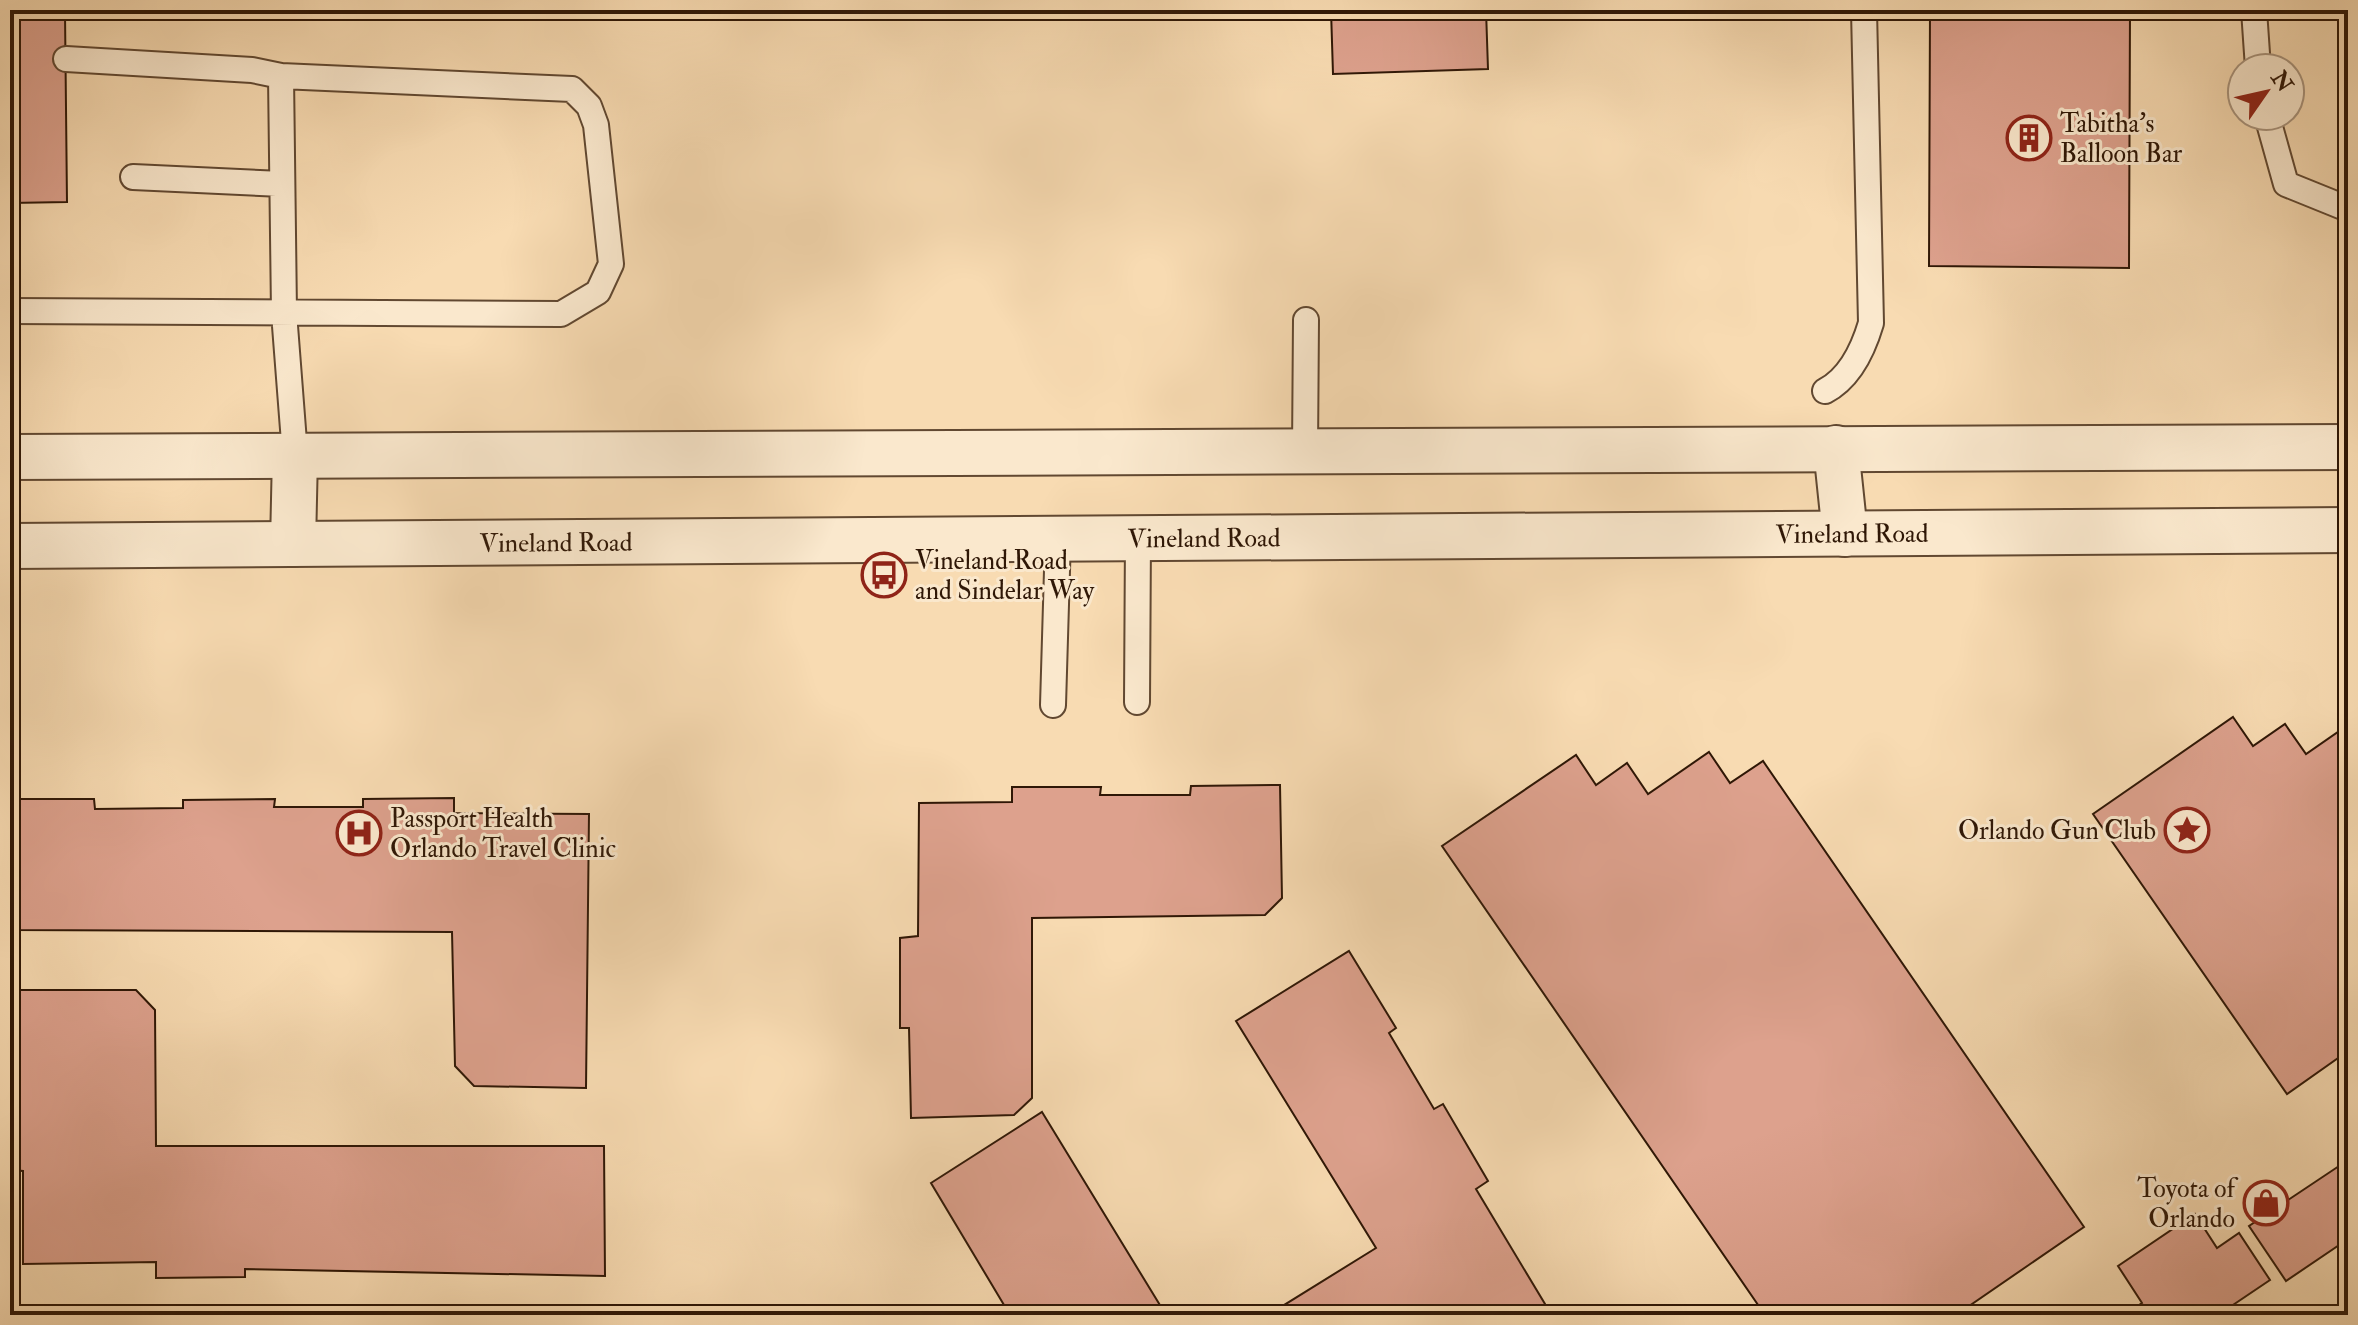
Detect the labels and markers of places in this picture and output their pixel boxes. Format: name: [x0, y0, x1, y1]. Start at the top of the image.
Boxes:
place label: Tabitha's Balloon Bar: [2060, 108, 2183, 170]
building icon: Tabitha's Balloon Bar: [2005, 114, 2053, 162]
place label: Vineland Road and Sindelar Way: [915, 545, 1095, 607]
bus stop icon: Vineland Road and Sindelar Way: [860, 551, 908, 599]
place label: Passport Health Orlando Travel Clinic: [390, 803, 616, 865]
place icon: Orlando Gun Club: [2163, 806, 2211, 854]
hospital icon: Passport Health Orlando Travel Clinic: [335, 809, 383, 857]
place label: Orlando Gun Club: [1958, 815, 2156, 847]
place label: Toyota of Orlando: [2137, 1173, 2239, 1235]
shop icon: Toyota of Orlando: [2242, 1179, 2290, 1227]

